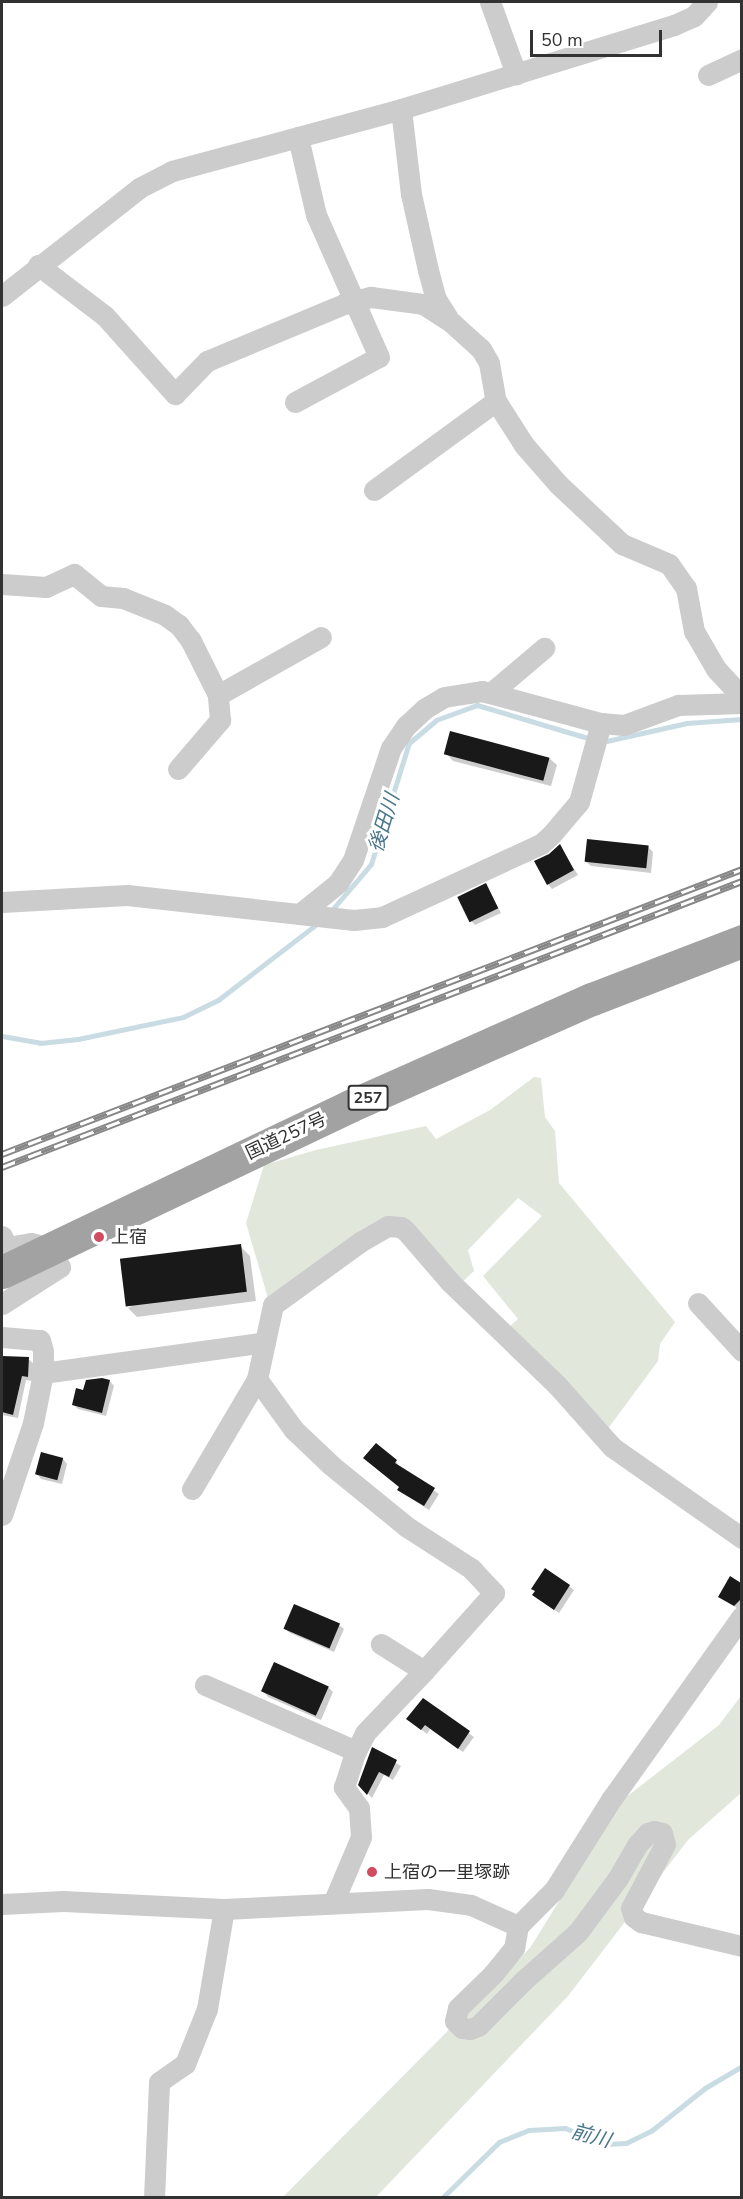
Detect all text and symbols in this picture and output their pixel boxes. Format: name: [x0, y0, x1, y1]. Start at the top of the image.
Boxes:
scale bar: [533, 18, 665, 56]
text: 50 m: [541, 28, 583, 52]
water label: 後田川: [364, 791, 404, 855]
road number: 257: [347, 1085, 389, 1111]
street label: 国道257号: [242, 1108, 330, 1164]
place label: 上宿: [111, 1226, 147, 1248]
marker: 上宿: [92, 1230, 106, 1244]
place label: 上宿の一里塚跡: [384, 1861, 510, 1883]
marker: 上宿の一里塚跡: [365, 1865, 379, 1879]
water label: 前川: [569, 2119, 613, 2153]

